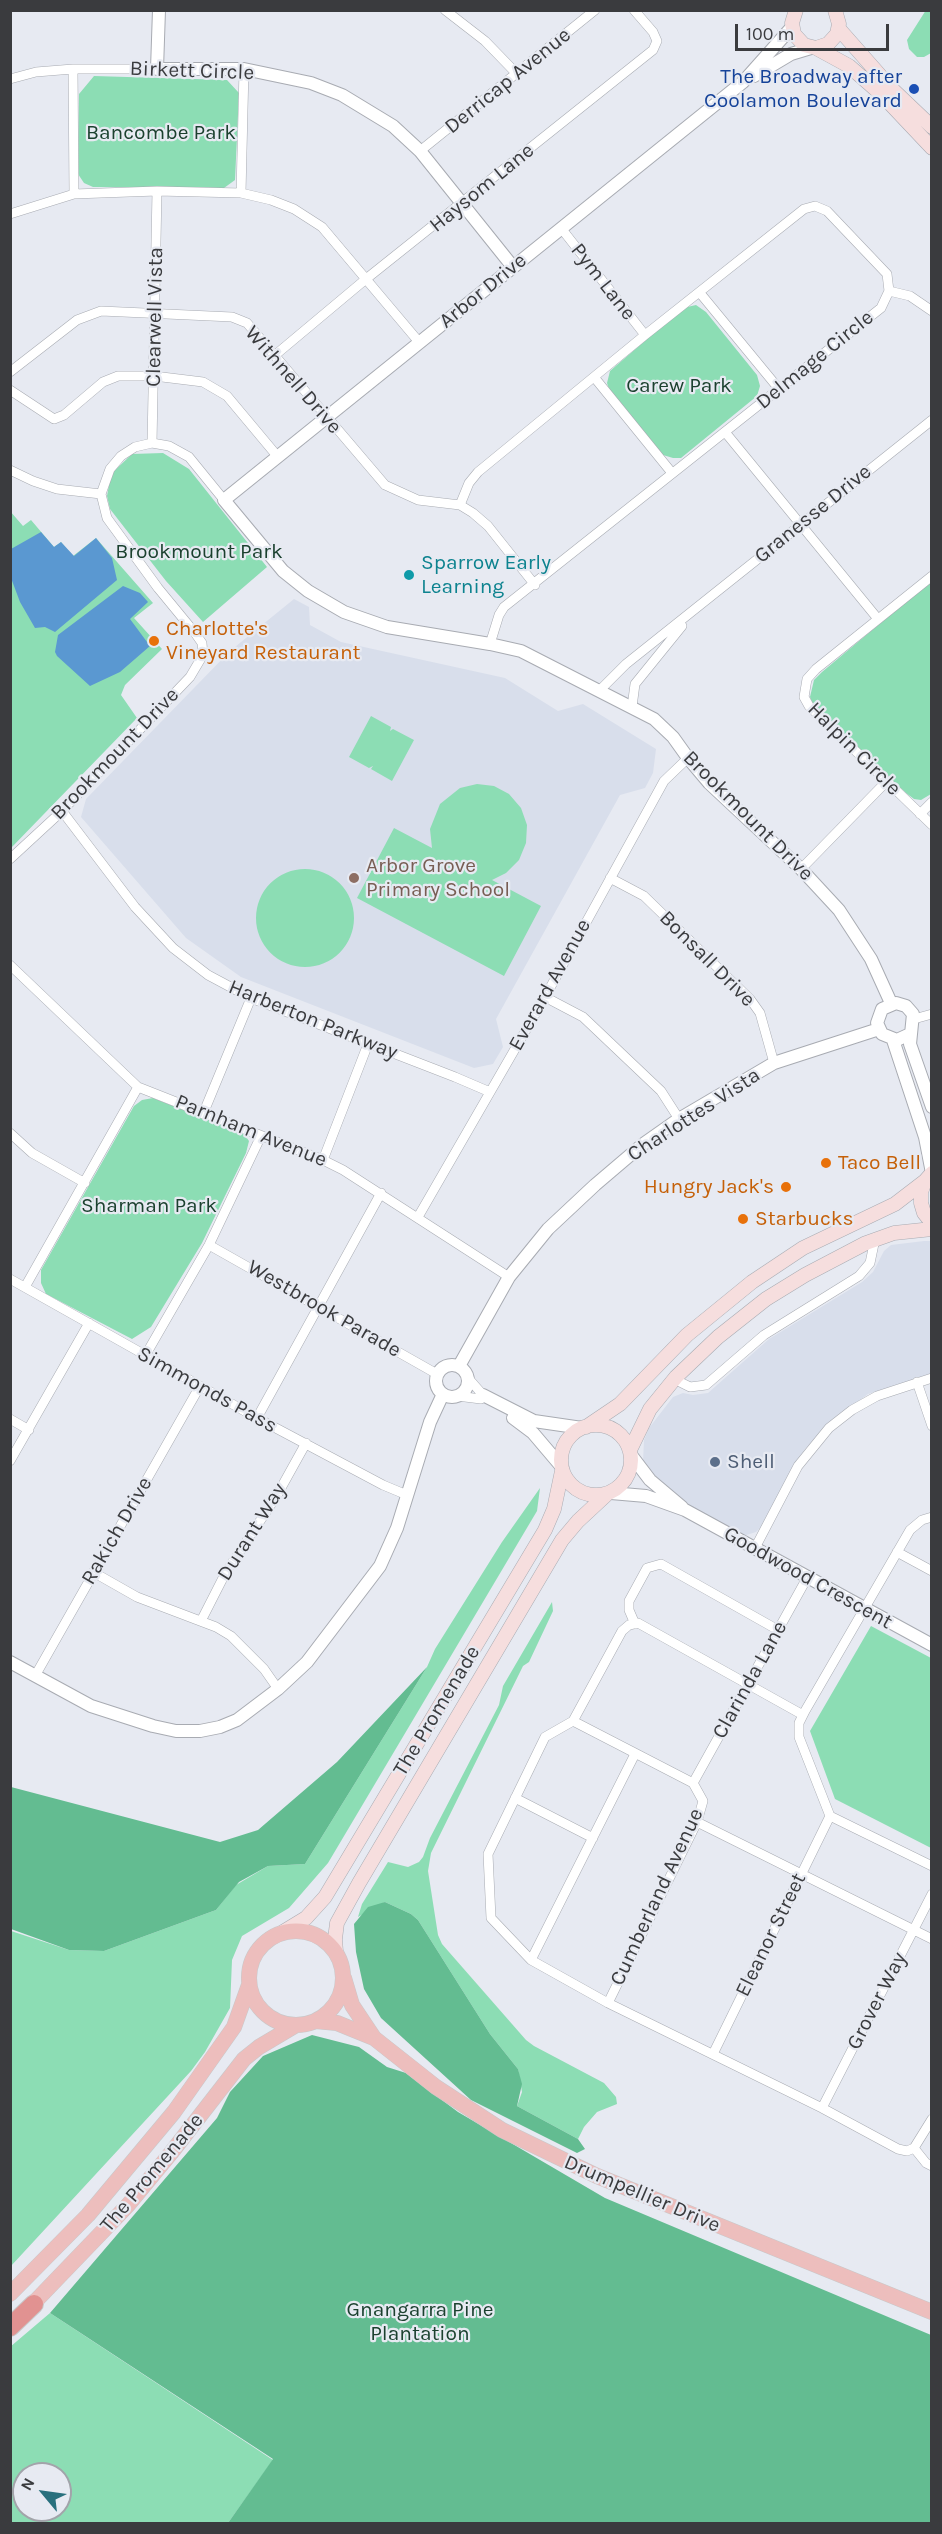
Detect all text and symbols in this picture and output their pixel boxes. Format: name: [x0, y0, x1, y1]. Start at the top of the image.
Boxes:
scale bar: [738, 12, 892, 50]
street label: Derricap Avenue: [440, 22, 576, 140]
text: 100 m: [746, 23, 794, 45]
street label: Birkett Circle: [129, 56, 255, 86]
place label: The Broadway after Coolamon Boulevard: [704, 64, 902, 114]
marker: The Broadway after Coolamon Boulevard: [907, 82, 921, 96]
park label: Bancombe Park: [86, 120, 236, 146]
street label: Haysom Lane: [425, 138, 539, 238]
street label: Pym Lane: [565, 238, 641, 326]
street label: Clearwell Vista: [141, 247, 169, 387]
street label: Arbor Drive: [434, 248, 532, 334]
street label: Delmage Circle: [751, 305, 879, 415]
street label: Withnell Drive: [239, 321, 347, 439]
park label: Carew Park: [626, 373, 732, 399]
street label: Granesse Drive: [749, 459, 877, 569]
park label: Brookmount Park: [115, 539, 283, 565]
place label: Sparrow Early Learning: [421, 550, 551, 600]
marker: Sparrow Early Learning: [402, 568, 416, 582]
place label: Charlotte's Vineyard Restaurant: [166, 616, 360, 666]
marker: Charlotte's Vineyard Restaurant: [147, 634, 161, 648]
street label: Brookmount Drive: [46, 683, 184, 825]
street label: Halpin Circle: [802, 697, 906, 801]
street label: Brookmount Drive: [678, 746, 818, 886]
place label: Arbor Grove Primary School: [366, 853, 510, 903]
marker: Arbor Grove Primary School: [347, 871, 361, 885]
street label: Bonsall Drive: [654, 906, 760, 1012]
street label: Everard Avenue: [503, 915, 597, 1055]
street label: Harberton Parkway: [225, 975, 401, 1065]
street label: Charlottes Vista: [623, 1063, 765, 1167]
street label: Parnham Avenue: [171, 1089, 331, 1173]
place label: Taco Bell: [838, 1150, 921, 1176]
marker: Taco Bell: [819, 1156, 833, 1170]
place label: Hungry Jack's: [644, 1174, 774, 1200]
marker: Hungry Jack's: [779, 1180, 793, 1194]
park label: Sharman Park: [81, 1193, 217, 1219]
place label: Starbucks: [755, 1206, 854, 1232]
marker: Starbucks: [736, 1212, 750, 1226]
street label: Westbrook Parade: [243, 1255, 405, 1363]
street label: Simmonds Pass: [133, 1341, 281, 1439]
place label: Shell: [727, 1449, 775, 1475]
marker: Shell: [708, 1455, 722, 1469]
street label: Rakich Drive: [76, 1473, 158, 1589]
street label: Durant Way: [212, 1478, 292, 1586]
street label: Goodwood Crescent: [719, 1521, 897, 1635]
street label: Clarinda Lane: [707, 1617, 793, 1743]
street label: The Promenade: [388, 1641, 486, 1781]
street label: Cumberland Avenue: [605, 1804, 709, 1990]
street label: Eleanor Street: [730, 1869, 812, 2001]
street label: Grover Way: [842, 1948, 912, 2054]
street label: The Promenade: [95, 2108, 209, 2238]
street label: Drumpellier Drive: [560, 2150, 724, 2238]
park label: Gnangarra Pine Plantation: [347, 2297, 493, 2347]
north arrow: [12, 2462, 72, 2522]
text: N: [16, 2474, 39, 2494]

